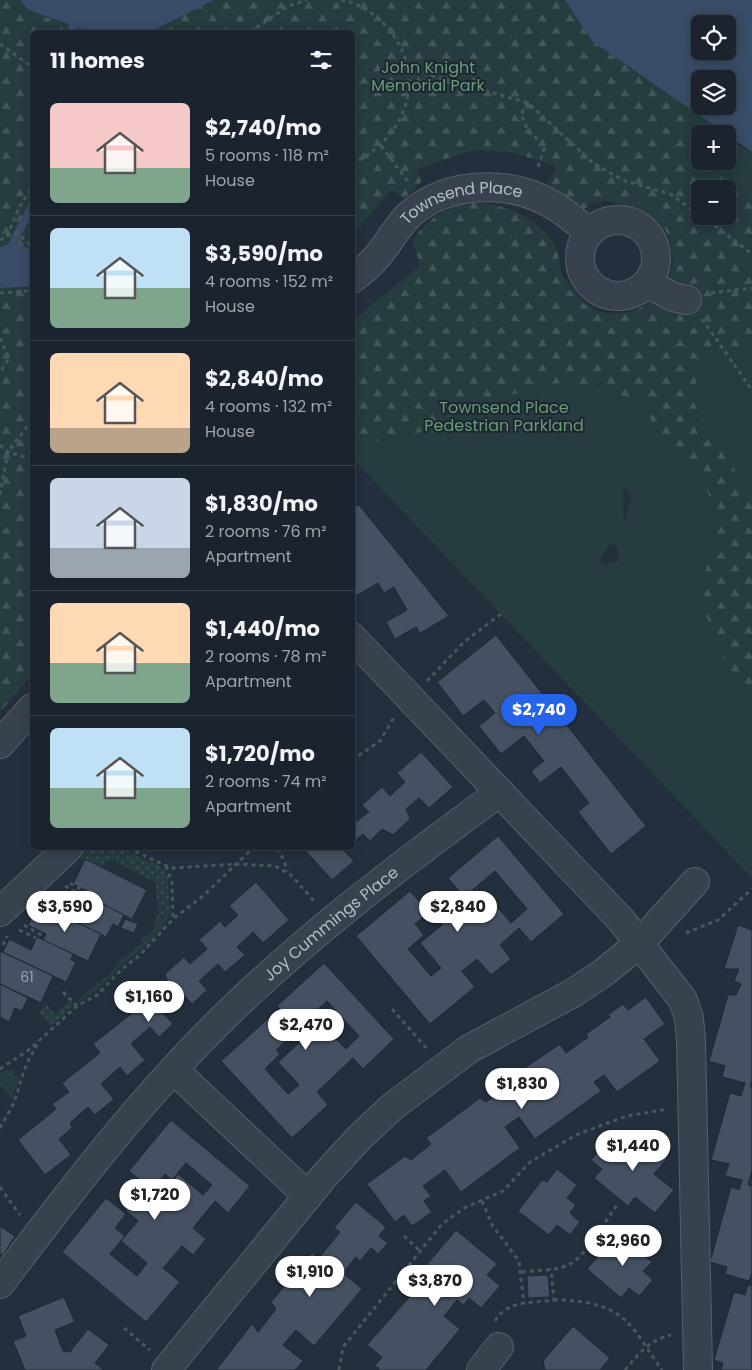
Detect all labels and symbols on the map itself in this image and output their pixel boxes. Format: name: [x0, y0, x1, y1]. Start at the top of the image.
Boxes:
park label: John Knight Memorial Park: [371, 56, 486, 97]
street label: Townsend Place: [394, 176, 525, 229]
park label: Townsend Place Pedestrian Parkland: [424, 396, 584, 437]
pin: $2,740: [498, 694, 580, 736]
street label: Joy Cummings Place: [258, 861, 403, 986]
pin: $3,590: [24, 890, 106, 933]
pin: $2,840: [417, 890, 499, 933]
house number: 61: [20, 967, 34, 987]
pin: $1,160: [108, 980, 190, 1023]
pin: $2,470: [265, 1008, 347, 1051]
pin: $1,830: [481, 1068, 563, 1110]
pin: $1,440: [592, 1130, 674, 1172]
pin: $1,720: [114, 1178, 196, 1221]
pin: $2,960: [582, 1224, 664, 1267]
pin: $1,910: [269, 1256, 351, 1298]
pin: $3,870: [394, 1264, 476, 1307]

